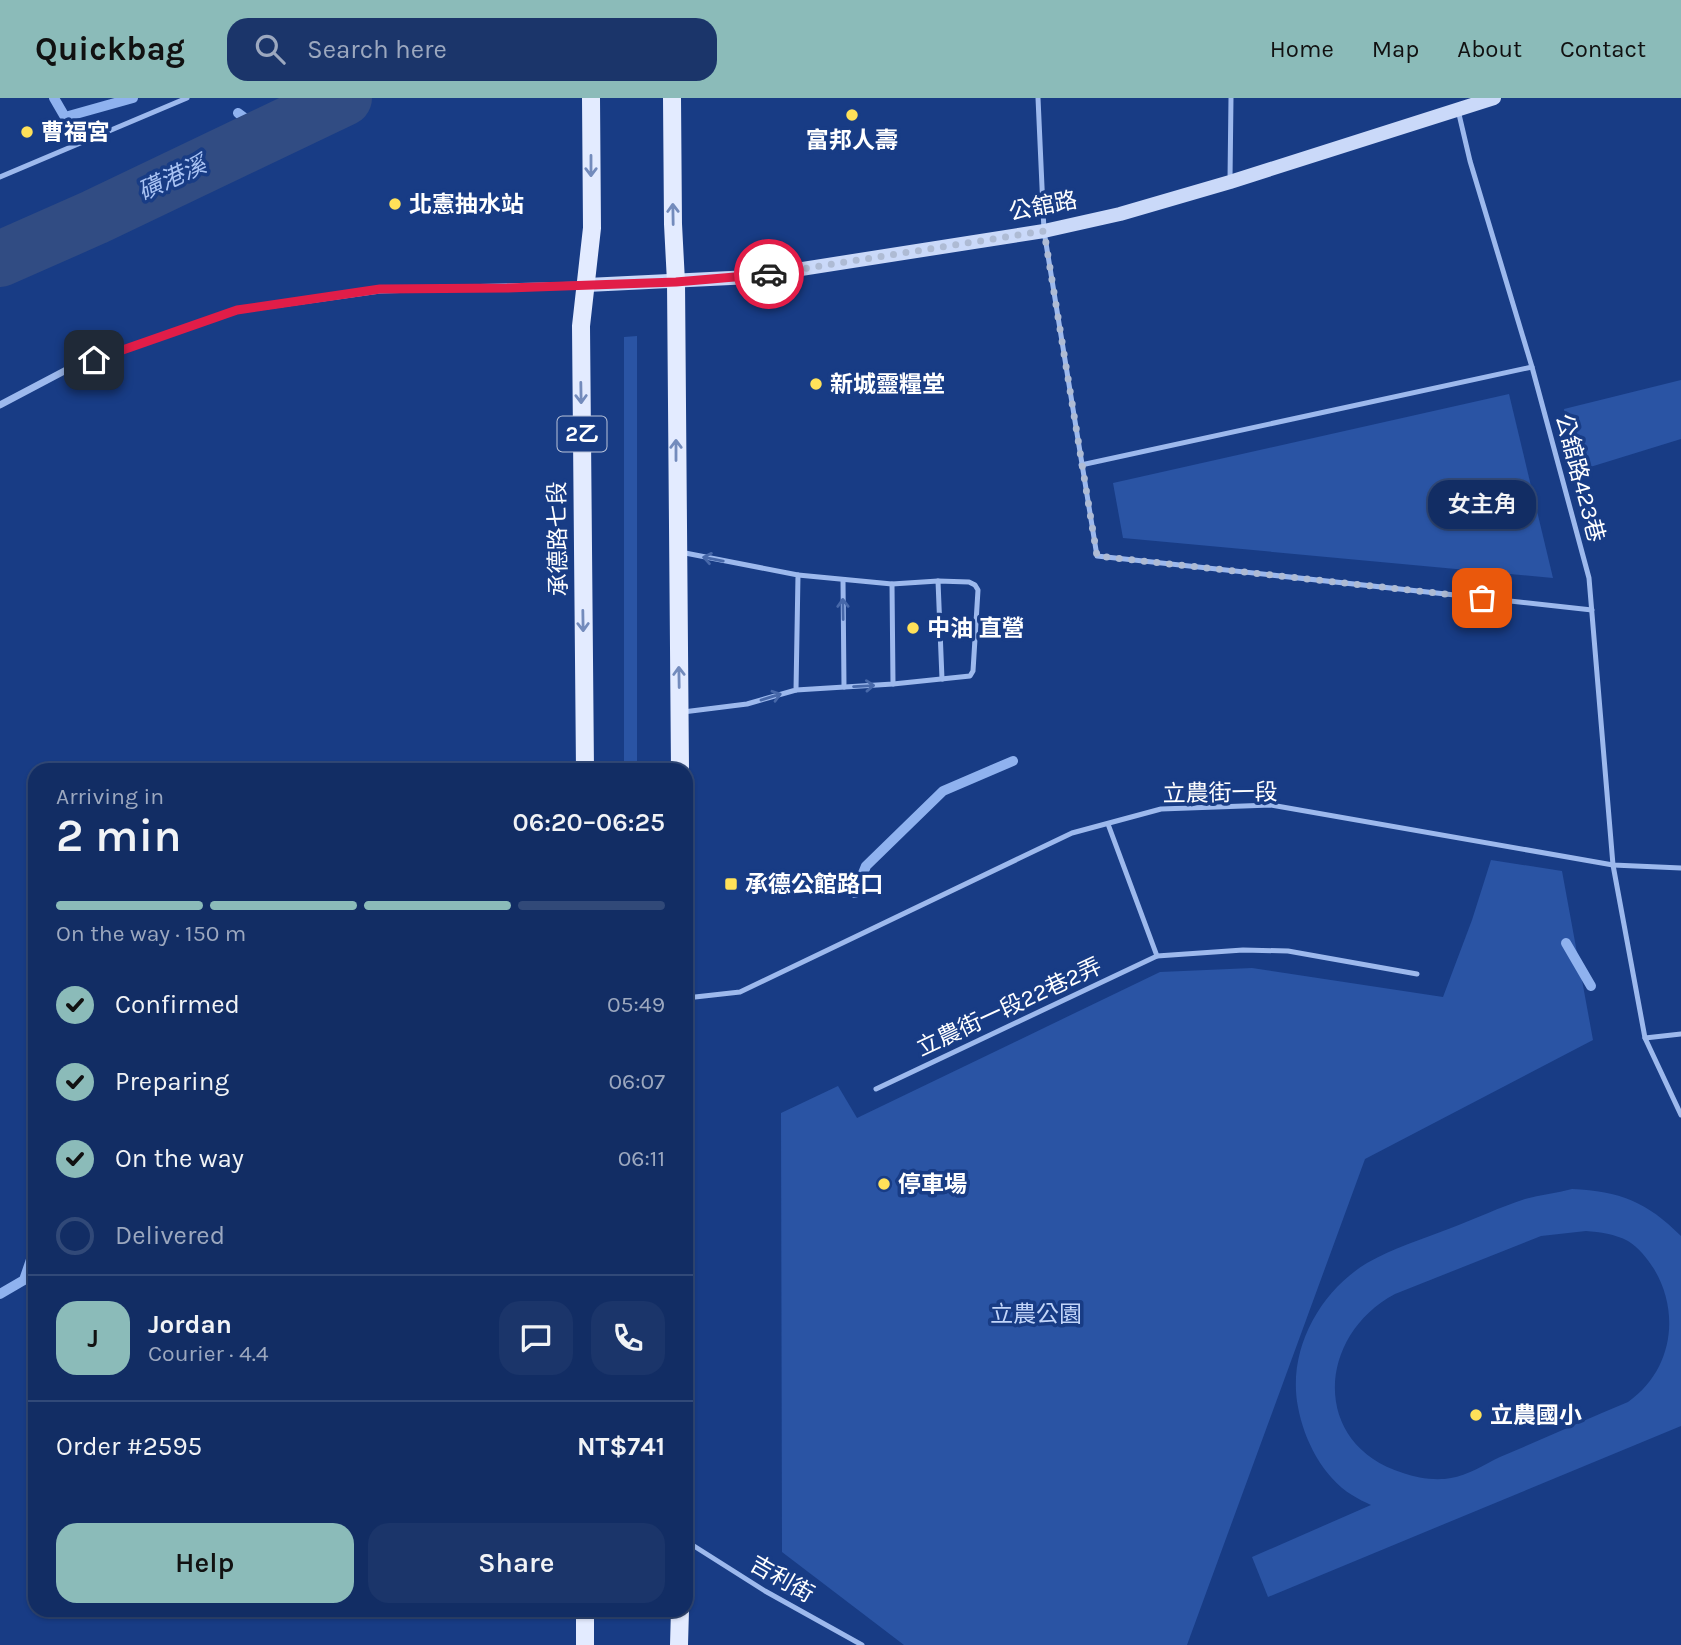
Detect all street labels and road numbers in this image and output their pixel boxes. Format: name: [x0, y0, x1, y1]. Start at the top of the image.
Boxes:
street label: 公舘路: [1007, 186, 1079, 226]
street label: 公舘路423巷: [1550, 411, 1610, 545]
road number: 2乙: [558, 416, 606, 452]
street label: 承德路七段: [543, 481, 573, 597]
street label: 立農街一段: [1162, 778, 1278, 808]
street label: 立農街一段22巷2弄: [912, 952, 1106, 1062]
street label: 吉利街: [745, 1550, 819, 1608]

